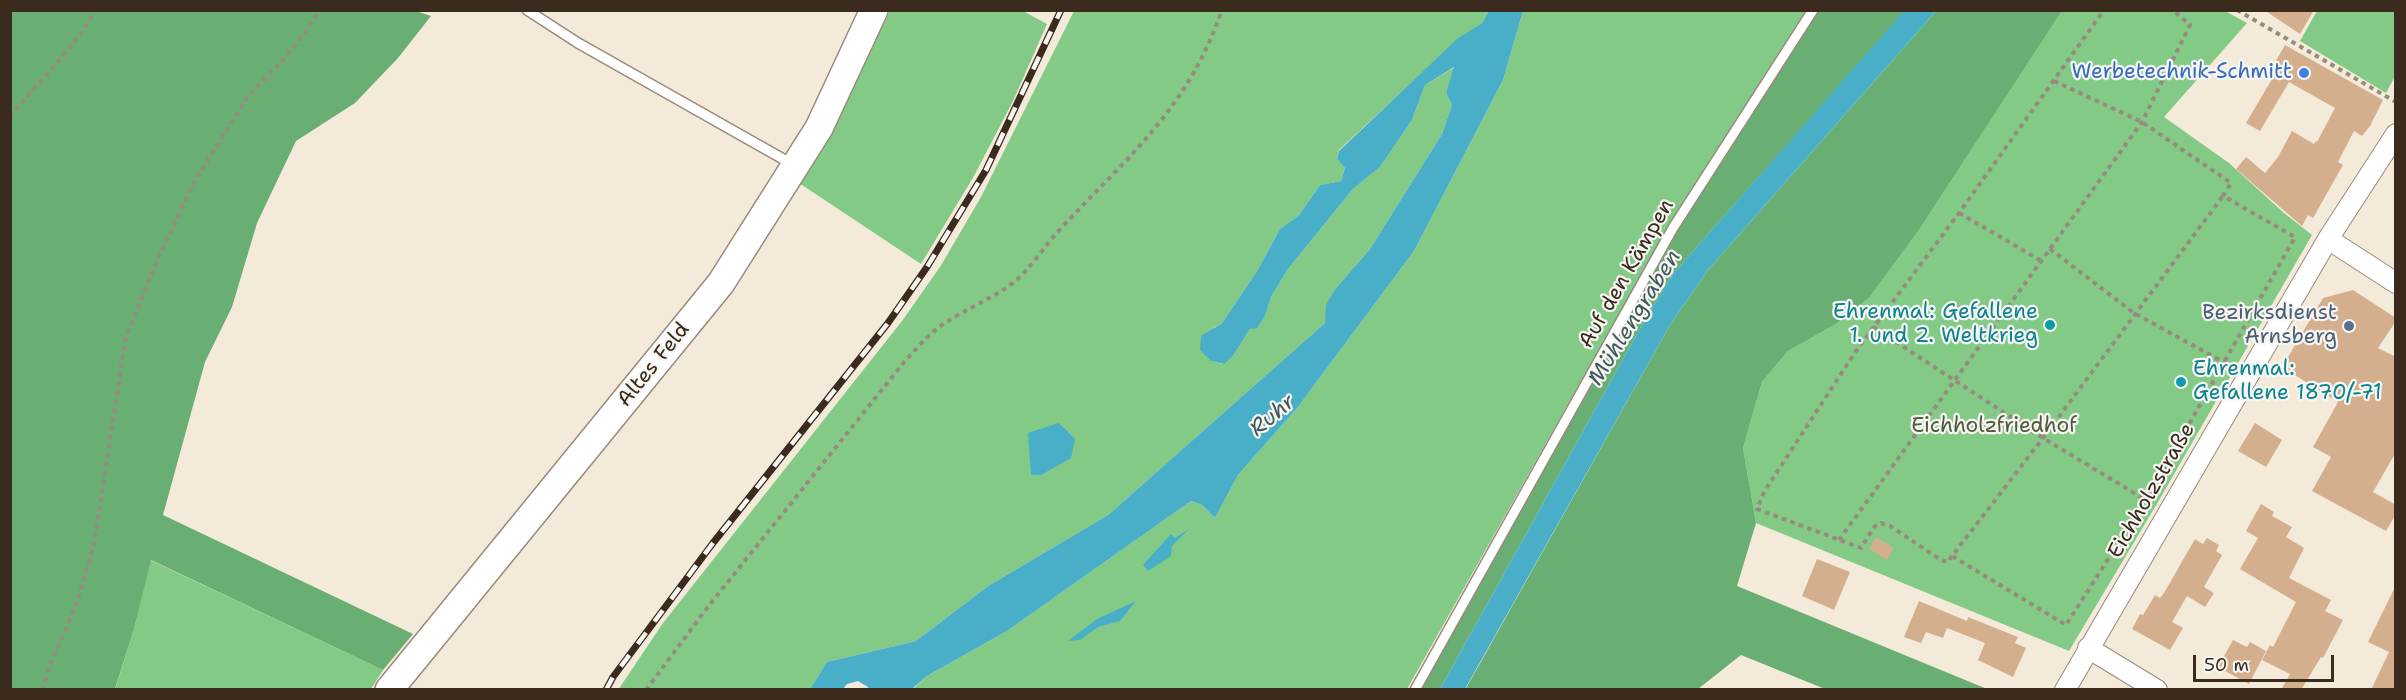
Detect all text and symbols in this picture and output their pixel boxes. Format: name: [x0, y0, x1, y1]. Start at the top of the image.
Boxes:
place label: Werbetechnik-Schmitt: [2072, 60, 2292, 86]
marker: Werbetechnik-Schmitt: [2297, 66, 2311, 80]
street label: Auf den Kämpen: [1574, 195, 1680, 353]
water label: Mühlengraben: [1583, 245, 1687, 391]
place label: Ehrenmal: Gefallene 1. und 2. Weltkrieg: [1833, 300, 2038, 350]
place label: Bezirksdienst Arnsberg: [2202, 301, 2337, 351]
street label: Altes Feld: [612, 318, 696, 412]
marker: Ehrenmal: Gefallene 1. und 2. Weltkrieg: [2043, 318, 2057, 332]
marker: Bezirksdienst Arnsberg: [2342, 319, 2356, 333]
place label: Ehrenmal: Gefallene 1870/-71: [2193, 357, 2382, 407]
marker: Ehrenmal: Gefallene 1870/-71: [2174, 375, 2188, 389]
water label: Ruhr: [1245, 389, 1301, 443]
park label: Eichholzfriedhof: [1911, 414, 2077, 440]
street label: Eichholzstraße: [2103, 419, 2201, 563]
scale bar: [2196, 643, 2337, 681]
text: 50 m: [2204, 653, 2249, 677]

